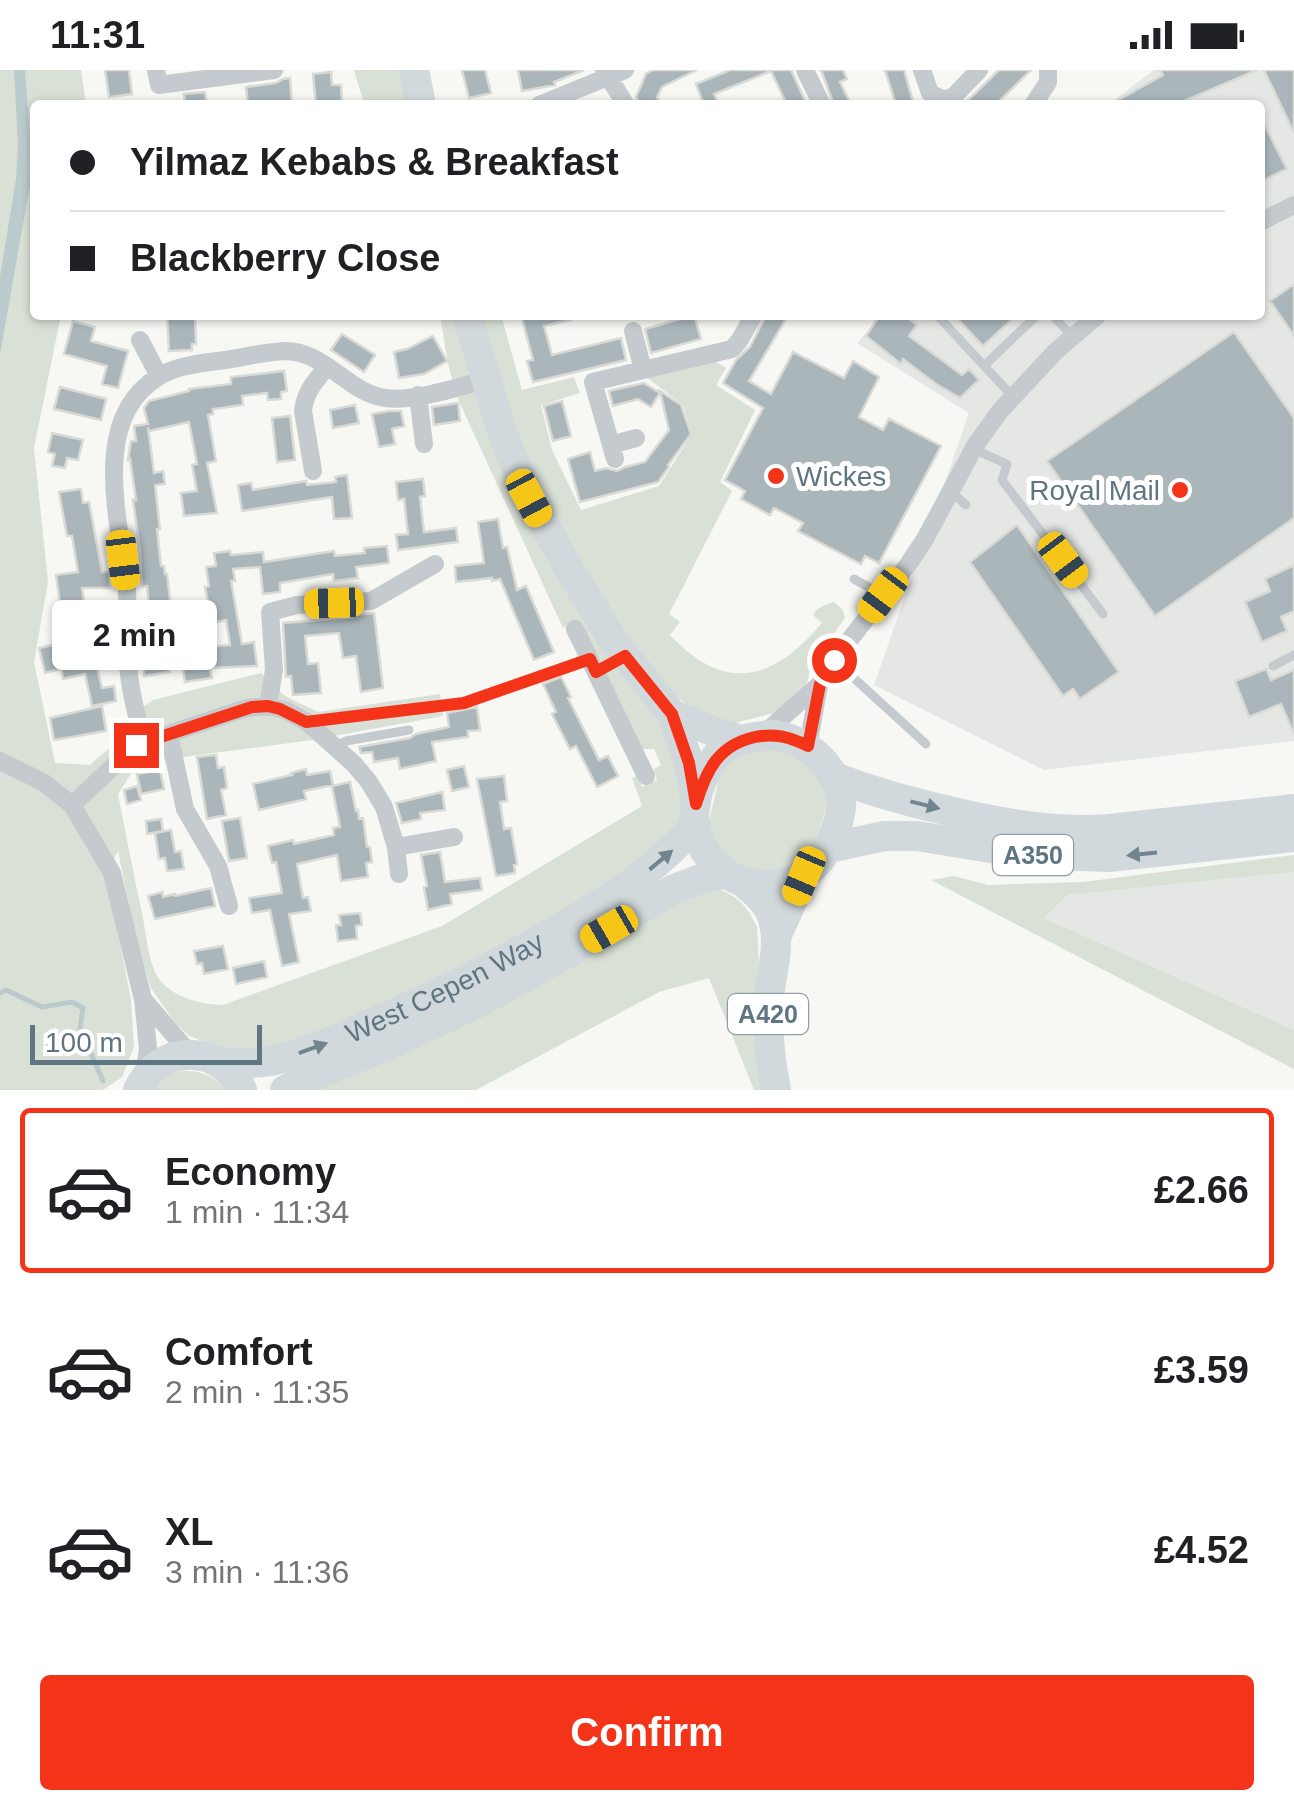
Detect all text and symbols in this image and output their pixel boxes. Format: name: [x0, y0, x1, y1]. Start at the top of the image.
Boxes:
text: 11:31: [50, 14, 145, 56]
text: Yilmaz Kebabs & Breakfast: [130, 141, 619, 183]
text: Blackberry Close: [130, 237, 441, 279]
place label: Wickes: [796, 461, 886, 492]
car: [502, 464, 556, 532]
marker: Wickes: [765, 465, 787, 487]
place label: Royal Mail: [1029, 475, 1160, 506]
marker: Royal Mail: [1169, 479, 1191, 501]
car: [1033, 527, 1093, 593]
car: [104, 528, 142, 592]
car: [853, 562, 913, 628]
car: [303, 587, 365, 619]
callout: 2 min: [54, 600, 218, 670]
text: 2 min: [93, 617, 176, 653]
route start: [812, 638, 857, 683]
route end: [114, 723, 159, 768]
one-way arrow: [910, 798, 941, 813]
road number: A350: [993, 835, 1073, 875]
car: [778, 843, 830, 909]
one-way arrow: [1125, 846, 1157, 862]
one-way arrow: [648, 850, 673, 872]
car: [576, 901, 642, 957]
street label: West Cepen Way: [341, 926, 549, 1049]
road number: A420: [728, 994, 808, 1034]
scale bar: [30, 1020, 262, 1064]
text: 100 m: [45, 1027, 123, 1058]
one-way arrow: [298, 1040, 328, 1055]
icon: car: [45, 1146, 135, 1236]
text: Economy: [165, 1151, 336, 1193]
text: £2.66: [1154, 1169, 1249, 1211]
text: 1 min · 11:34: [165, 1194, 349, 1230]
icon: car: [45, 1326, 135, 1416]
text: Comfort: [165, 1331, 313, 1373]
text: £3.59: [1154, 1349, 1249, 1391]
text: 2 min · 11:35: [165, 1374, 349, 1410]
icon: car: [45, 1506, 135, 1596]
text: XL: [165, 1511, 214, 1553]
text: £4.52: [1154, 1529, 1249, 1571]
text: 3 min · 11:36: [165, 1554, 349, 1590]
button: Confirm: [40, 1675, 1254, 1790]

